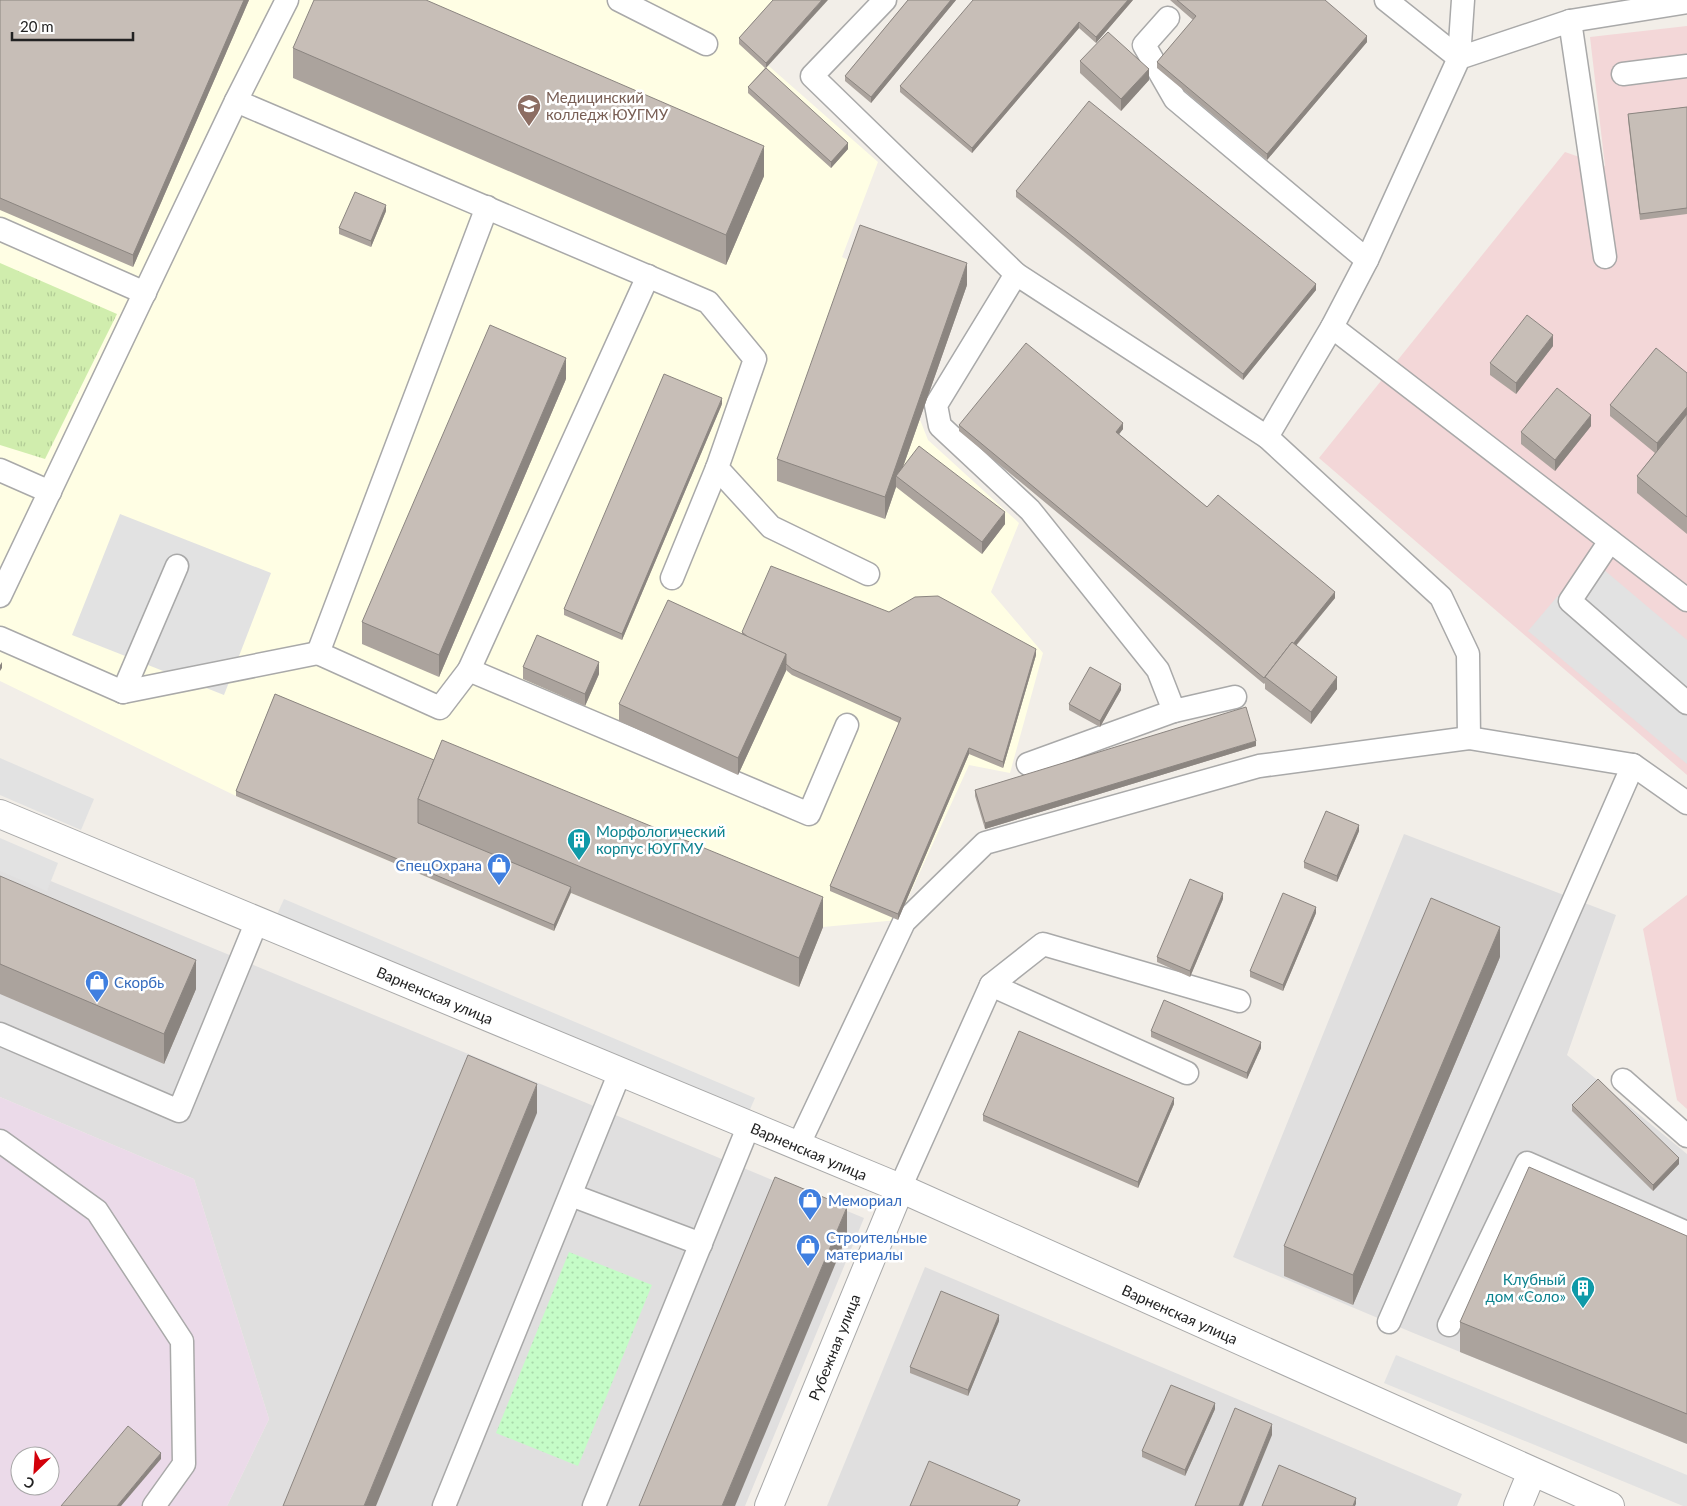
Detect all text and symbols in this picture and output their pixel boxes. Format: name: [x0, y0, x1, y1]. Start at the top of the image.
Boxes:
scale bar: [12, 10, 134, 42]
text: 20 m: [20, 17, 54, 35]
place label: Медицинский колледж ЮУГМУ: [546, 88, 669, 123]
school or university icon: Медицинский колледж ЮУГМУ: [516, 93, 542, 127]
place label: Морфологический корпус ЮУГМУ: [596, 822, 725, 857]
building icon: Морфологический корпус ЮУГМУ: [566, 827, 592, 861]
shop icon: СпецОхрана: [486, 852, 512, 886]
place label: СпецОхрана: [396, 856, 482, 874]
street label: Варненская улица: [374, 962, 496, 1028]
shop icon: Скорбь: [84, 969, 110, 1003]
place label: Скорбь: [114, 973, 164, 991]
street label: Варненская улица: [748, 1118, 870, 1184]
shop icon: Мемориал: [797, 1187, 823, 1221]
place label: Мемориал: [828, 1191, 902, 1209]
place label: Строительные материалы: [826, 1228, 927, 1263]
shop icon: Строительные материалы: [795, 1233, 821, 1267]
place label: Клубный дом «Соло»: [1486, 1270, 1566, 1305]
building icon: Клубный дом «Соло»: [1570, 1275, 1596, 1309]
street label: Варненская улица: [1119, 1280, 1241, 1348]
street label: Рубежная улица: [804, 1291, 864, 1403]
north arrow: [10, 1446, 60, 1496]
text: С: [21, 1473, 37, 1493]

